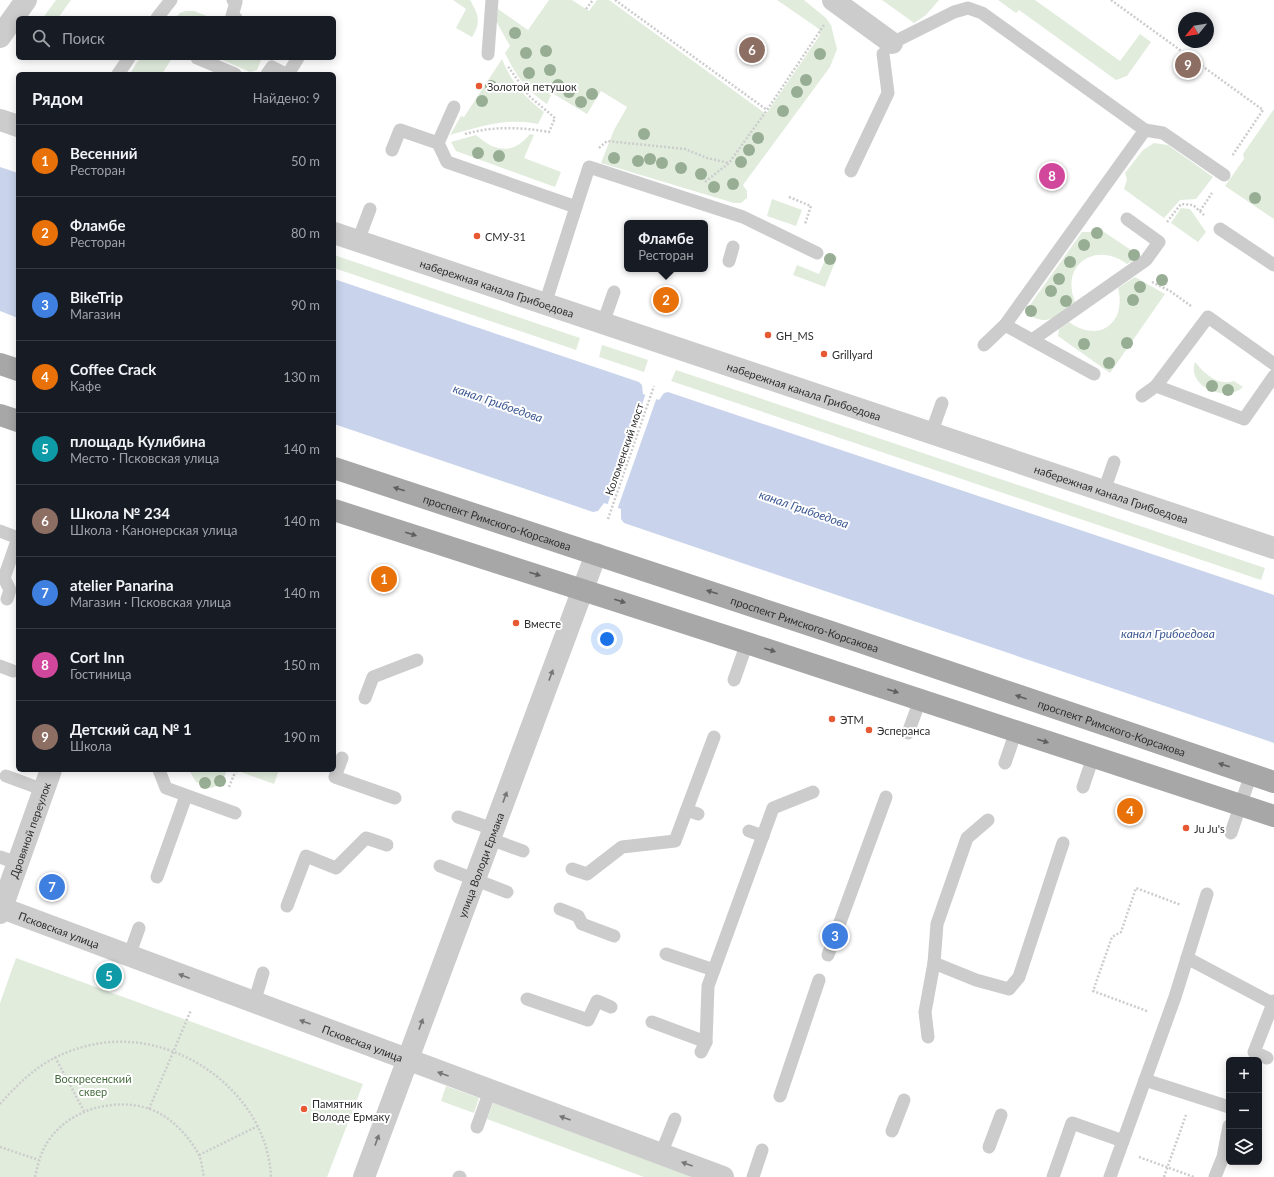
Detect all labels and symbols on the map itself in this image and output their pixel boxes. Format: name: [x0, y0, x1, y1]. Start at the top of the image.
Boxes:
north arrow: [1178, 12, 1214, 48]
pin: 6: [739, 35, 765, 65]
pin: 9: [1175, 50, 1201, 80]
place label: Золотой петушок: [487, 80, 577, 93]
marker: Золотой петушок: [474, 81, 484, 91]
pin: 8: [1039, 161, 1065, 191]
place label: СМУ-31: [485, 230, 526, 243]
marker: СМУ-31: [472, 231, 482, 241]
street label: набережная канала Грибоедова: [418, 256, 576, 319]
pin: 2: [653, 285, 679, 315]
place label: GH_MS: [776, 329, 814, 342]
marker: GH_MS: [763, 330, 773, 340]
place label: Grillyard: [832, 348, 873, 361]
marker: Grillyard: [819, 349, 829, 359]
street label: набережная канала Грибоедова: [726, 359, 883, 422]
water label: канал Грибоедова: [451, 381, 545, 425]
street label: Коломенский мост: [602, 401, 646, 497]
street label: набережная канала Грибоедова: [1033, 462, 1190, 525]
one-way arrow: [393, 486, 405, 492]
water label: канал Грибоедова: [757, 487, 851, 531]
street label: проспект Римского-Корсакова: [422, 491, 573, 552]
one-way arrow: [406, 531, 418, 537]
pin: 1: [371, 564, 397, 594]
one-way arrow: [529, 571, 541, 577]
one-way arrow: [706, 589, 718, 595]
street label: проспект Римского-Корсакова: [729, 593, 881, 654]
one-way arrow: [614, 598, 626, 604]
place label: Вместе: [524, 617, 561, 630]
marker: Вместе: [511, 618, 521, 628]
water label: канал Грибоедова: [1121, 626, 1215, 641]
your location: [597, 629, 617, 649]
one-way arrow: [764, 647, 776, 653]
one-way arrow: [548, 669, 554, 681]
one-way arrow: [888, 688, 900, 694]
one-way arrow: [1014, 694, 1026, 700]
street label: проспект Римского-Корсакова: [1036, 696, 1187, 758]
place label: ЭТМ: [840, 713, 864, 726]
marker: ЭТМ: [827, 714, 837, 724]
place label: Эсперанса: [877, 724, 930, 737]
marker: Эсперанса: [864, 725, 874, 735]
one-way arrow: [1038, 738, 1050, 744]
one-way arrow: [1217, 762, 1229, 768]
street label: Дровяной переулок: [6, 780, 53, 880]
one-way arrow: [503, 790, 509, 802]
pin: 4: [1117, 796, 1143, 826]
street label: улица Володи Ермака: [455, 811, 506, 919]
place label: Ju Ju's: [1194, 822, 1225, 835]
marker: Ju Ju's: [1181, 823, 1191, 833]
pin: 7: [39, 872, 65, 902]
street label: Псковская улица: [17, 908, 101, 950]
pin: 3: [822, 921, 848, 951]
pin: 5: [96, 961, 122, 991]
one-way arrow: [177, 973, 189, 979]
one-way arrow: [418, 1017, 424, 1029]
one-way arrow: [299, 1019, 311, 1025]
street label: Псковская улица: [321, 1022, 405, 1064]
one-way arrow: [437, 1070, 449, 1076]
park label: Воскресенский сквер: [55, 1072, 131, 1098]
place label: Памятник Володе Ермаку: [312, 1097, 390, 1123]
marker: Памятник Володе Ермаку: [299, 1104, 309, 1114]
one-way arrow: [558, 1115, 570, 1121]
one-way arrow: [375, 1134, 381, 1146]
one-way arrow: [680, 1160, 692, 1166]

